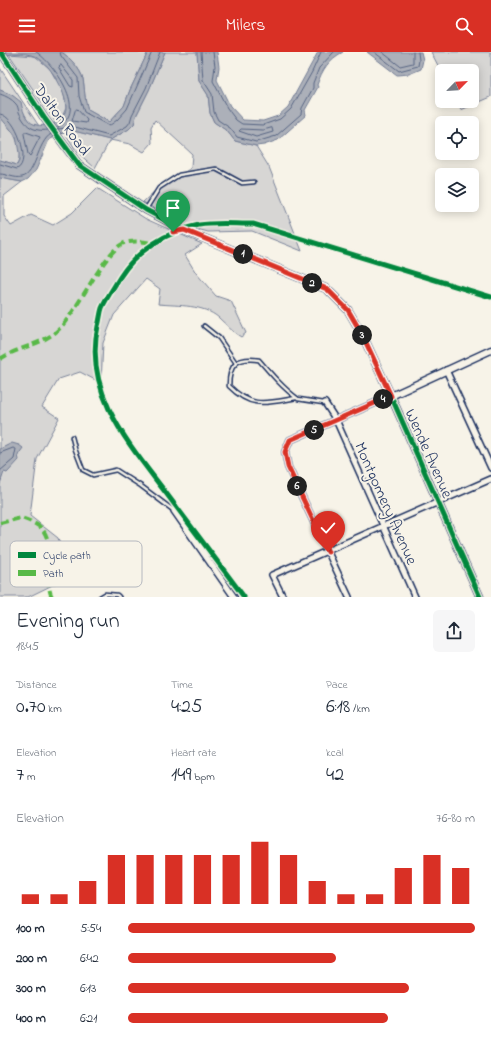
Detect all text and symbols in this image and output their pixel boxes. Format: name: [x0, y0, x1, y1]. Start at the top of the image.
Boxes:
text: Milers: [226, 13, 266, 39]
icon: menu: [16, 15, 38, 37]
icon: search: [453, 15, 475, 37]
north arrow: [435, 64, 479, 108]
map controls: [435, 64, 479, 212]
street label: Dalton Road: [27, 79, 96, 161]
button: locate: [435, 116, 479, 160]
button: layers: [435, 168, 479, 212]
pin: [156, 191, 190, 232]
icon: arrive: [162, 197, 184, 219]
pin: 1: [233, 244, 253, 264]
text: 1: [241, 246, 245, 262]
pin: 2: [302, 273, 322, 293]
text: 2: [309, 275, 315, 291]
pin: 3: [352, 325, 372, 345]
text: 3: [360, 327, 364, 343]
pin: 4: [373, 389, 393, 409]
text: 4: [381, 391, 385, 407]
street label: Wende Avenue: [398, 405, 459, 503]
pin: 5: [304, 420, 324, 440]
text: 5: [311, 422, 317, 438]
street label: Montgomery Avenue: [347, 439, 423, 570]
pin: 6: [287, 476, 307, 496]
text: 6: [295, 478, 299, 494]
pin: [311, 511, 345, 552]
icon: check: [317, 517, 339, 539]
legend: [10, 541, 142, 587]
text: Cycle path: [43, 548, 91, 565]
text: Path: [43, 566, 64, 582]
text: Evening run: [16, 606, 120, 638]
button: share: [433, 610, 475, 652]
text: 18:45: [16, 637, 39, 656]
text: Distance: [16, 677, 57, 693]
text: Time: [171, 677, 193, 693]
text: Pace: [326, 677, 347, 693]
text: 0.70: [16, 693, 46, 722]
text: 4:25: [171, 693, 202, 722]
text: 6:18: [326, 693, 350, 722]
text: km: [46, 701, 62, 717]
text: /km: [350, 701, 370, 717]
text: Elevation: [16, 745, 56, 761]
text: Heart rate: [171, 745, 216, 761]
text: kcal: [326, 745, 344, 761]
text: 7: [16, 761, 24, 790]
text: 149: [171, 761, 192, 790]
text: 42: [326, 761, 344, 790]
text: m: [24, 769, 36, 785]
text: bpm: [192, 769, 215, 785]
text: Elevation: [16, 809, 64, 828]
text: 76–80 m: [436, 809, 475, 828]
text: 100 m: [16, 919, 45, 938]
text: 5:54: [80, 919, 101, 938]
text: 200 m: [16, 949, 47, 968]
text: 6:42: [80, 949, 99, 968]
text: 300 m: [16, 979, 46, 998]
text: 6:13: [80, 979, 96, 998]
text: 400 m: [16, 1009, 46, 1028]
text: 6:21: [80, 1009, 97, 1028]

